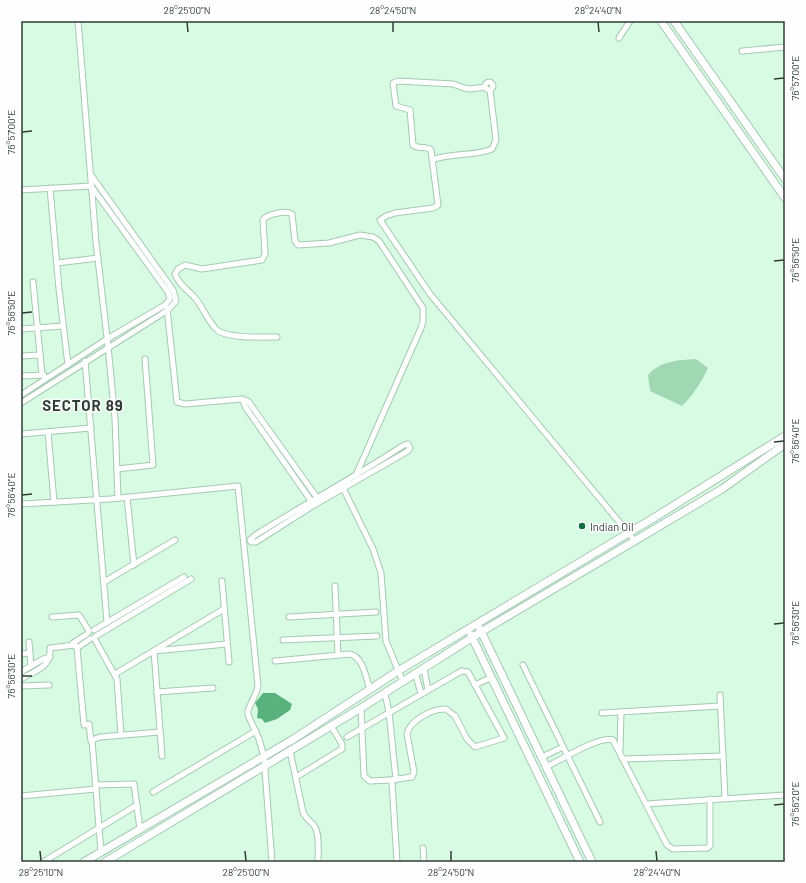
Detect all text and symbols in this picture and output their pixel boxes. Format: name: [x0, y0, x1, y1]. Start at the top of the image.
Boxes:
text: 28°25'00"N: [164, 4, 210, 16]
text: 28°24'50"N: [370, 4, 416, 16]
text: 28°24'40"N: [575, 4, 621, 16]
text: 76°57'00"E: [789, 56, 801, 100]
text: 76°57'00"E: [5, 110, 17, 154]
text: 76°56'50"E: [789, 238, 801, 282]
text: 76°56'50"E: [5, 291, 17, 335]
district label: SECTOR 89: [42, 396, 124, 414]
text: 76°56'40"E: [789, 418, 801, 464]
text: 76°56'40"E: [5, 472, 17, 518]
place label: Indian Oil: [590, 520, 633, 533]
marker: Indian Oil: [577, 521, 587, 531]
text: 76°56'30"E: [789, 601, 801, 645]
text: 76°56'30"E: [5, 654, 17, 698]
text: 76°56'20"E: [789, 782, 801, 827]
text: 28°25'10"N: [19, 866, 63, 878]
text: 28°25'00"N: [223, 866, 269, 878]
text: 28°24'50"N: [428, 866, 474, 878]
text: 28°24'40"N: [634, 866, 680, 878]

